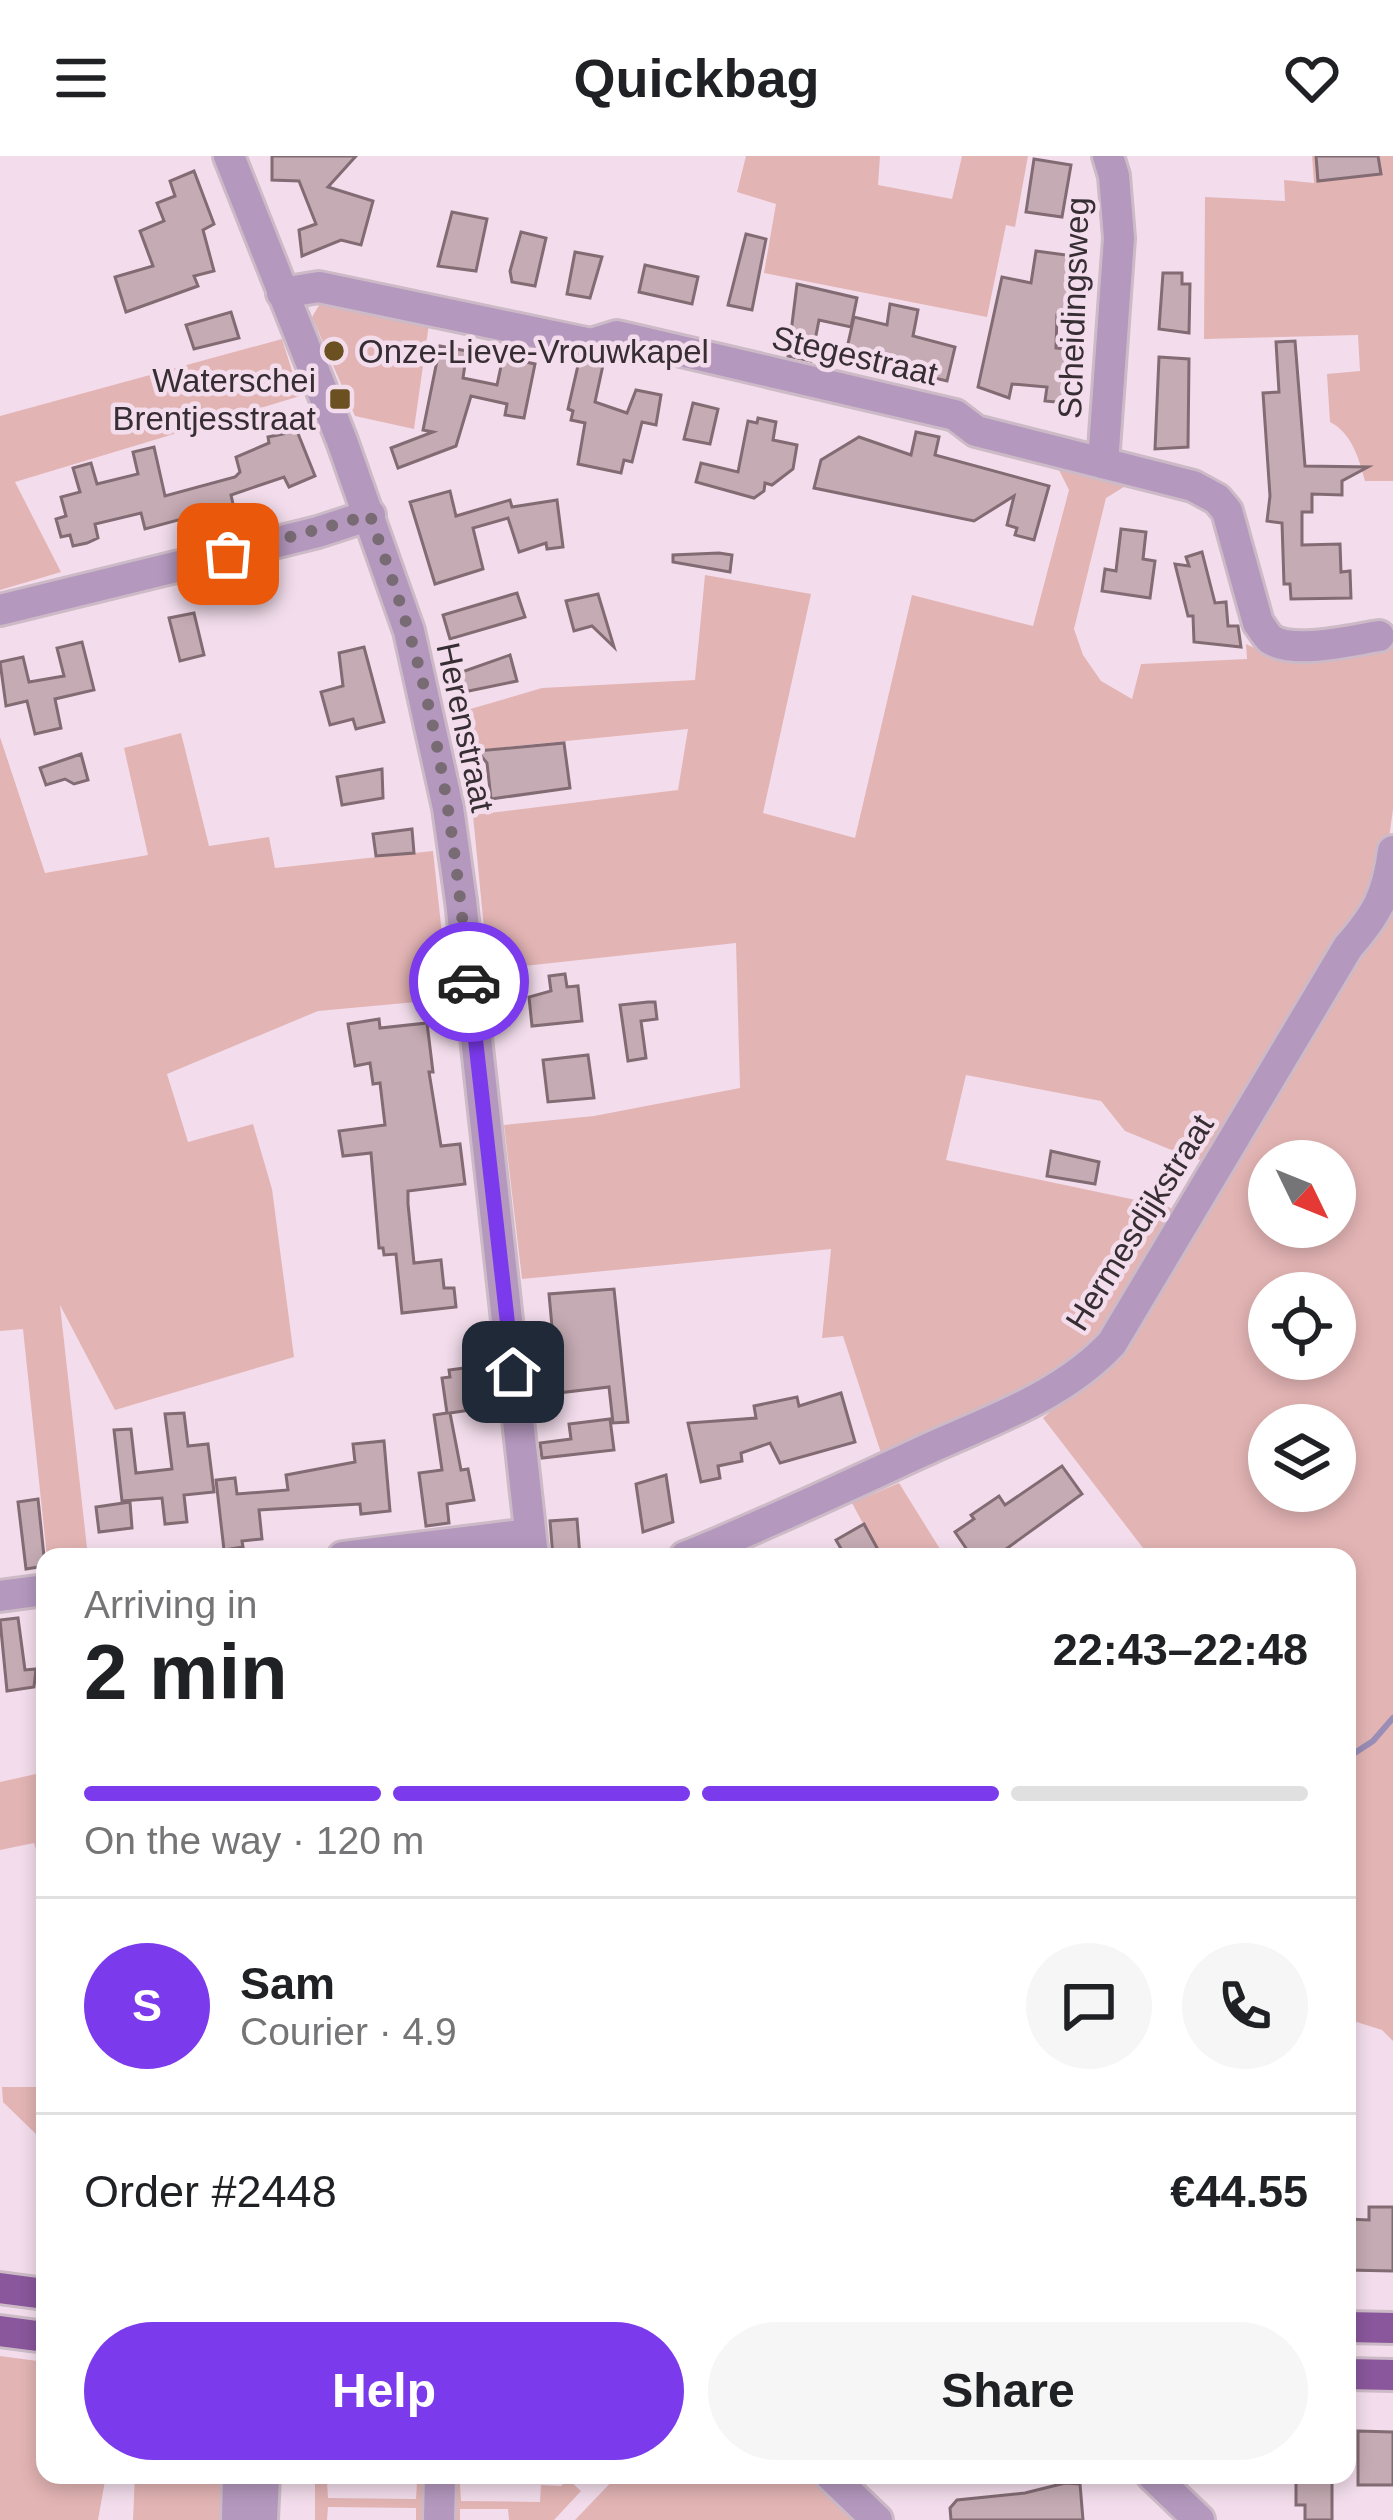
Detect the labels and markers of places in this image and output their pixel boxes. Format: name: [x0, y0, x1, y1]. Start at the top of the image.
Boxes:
place label: Onze-Lieve-Vrouwkapel: [358, 333, 709, 370]
marker: Onze-Lieve-Vrouwkapel: [321, 338, 347, 364]
place label: Waterschei Brentjesstraat: [112, 362, 316, 437]
marker: Waterschei Brentjesstraat: [327, 386, 353, 412]
pin: [177, 503, 279, 605]
pin: [462, 1321, 564, 1423]

